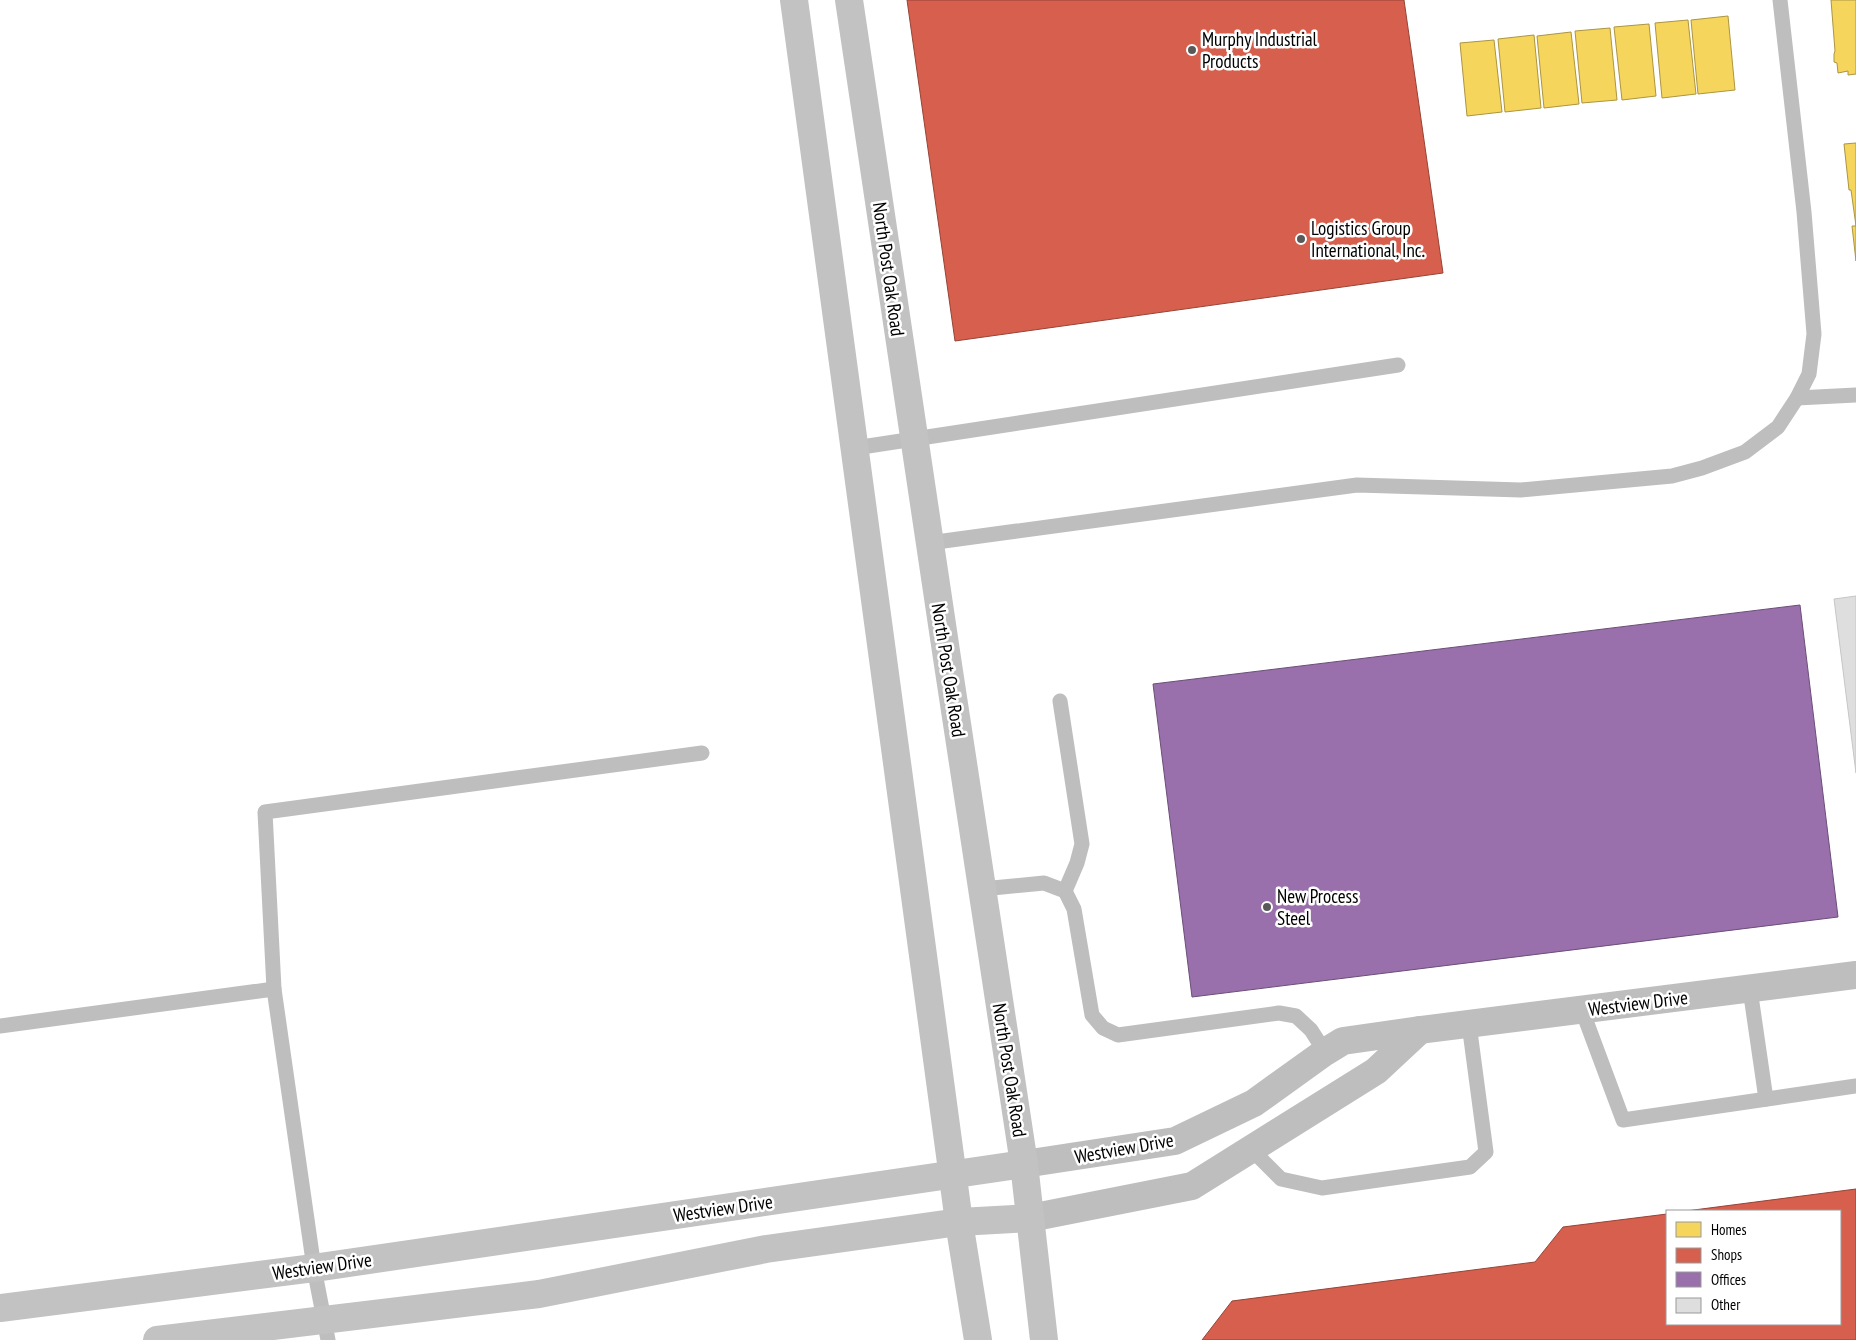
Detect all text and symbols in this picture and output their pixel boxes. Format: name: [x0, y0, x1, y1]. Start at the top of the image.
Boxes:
place label: Murphy Industrial Products: [1202, 27, 1318, 73]
marker: Murphy Industrial Products: [1186, 44, 1198, 56]
street label: North Post Oak Road: [868, 200, 910, 338]
place label: Logistics Group International, Inc.: [1311, 216, 1425, 262]
marker: Logistics Group International, Inc.: [1295, 233, 1307, 245]
street label: North Post Oak Road: [927, 601, 971, 739]
place label: New Process Steel: [1277, 884, 1358, 930]
marker: New Process Steel: [1261, 901, 1273, 913]
street label: Westview Drive: [1587, 985, 1689, 1021]
street label: North Post Oak Road: [988, 1001, 1032, 1139]
street label: Westview Drive: [1073, 1127, 1175, 1169]
street label: Westview Drive: [672, 1189, 774, 1227]
legend: [1666, 1210, 1841, 1325]
text: Homes: [1711, 1220, 1747, 1239]
text: Shops: [1711, 1245, 1742, 1264]
street label: Westview Drive: [271, 1247, 373, 1285]
text: Offices: [1711, 1270, 1746, 1289]
text: Other: [1711, 1295, 1741, 1314]

